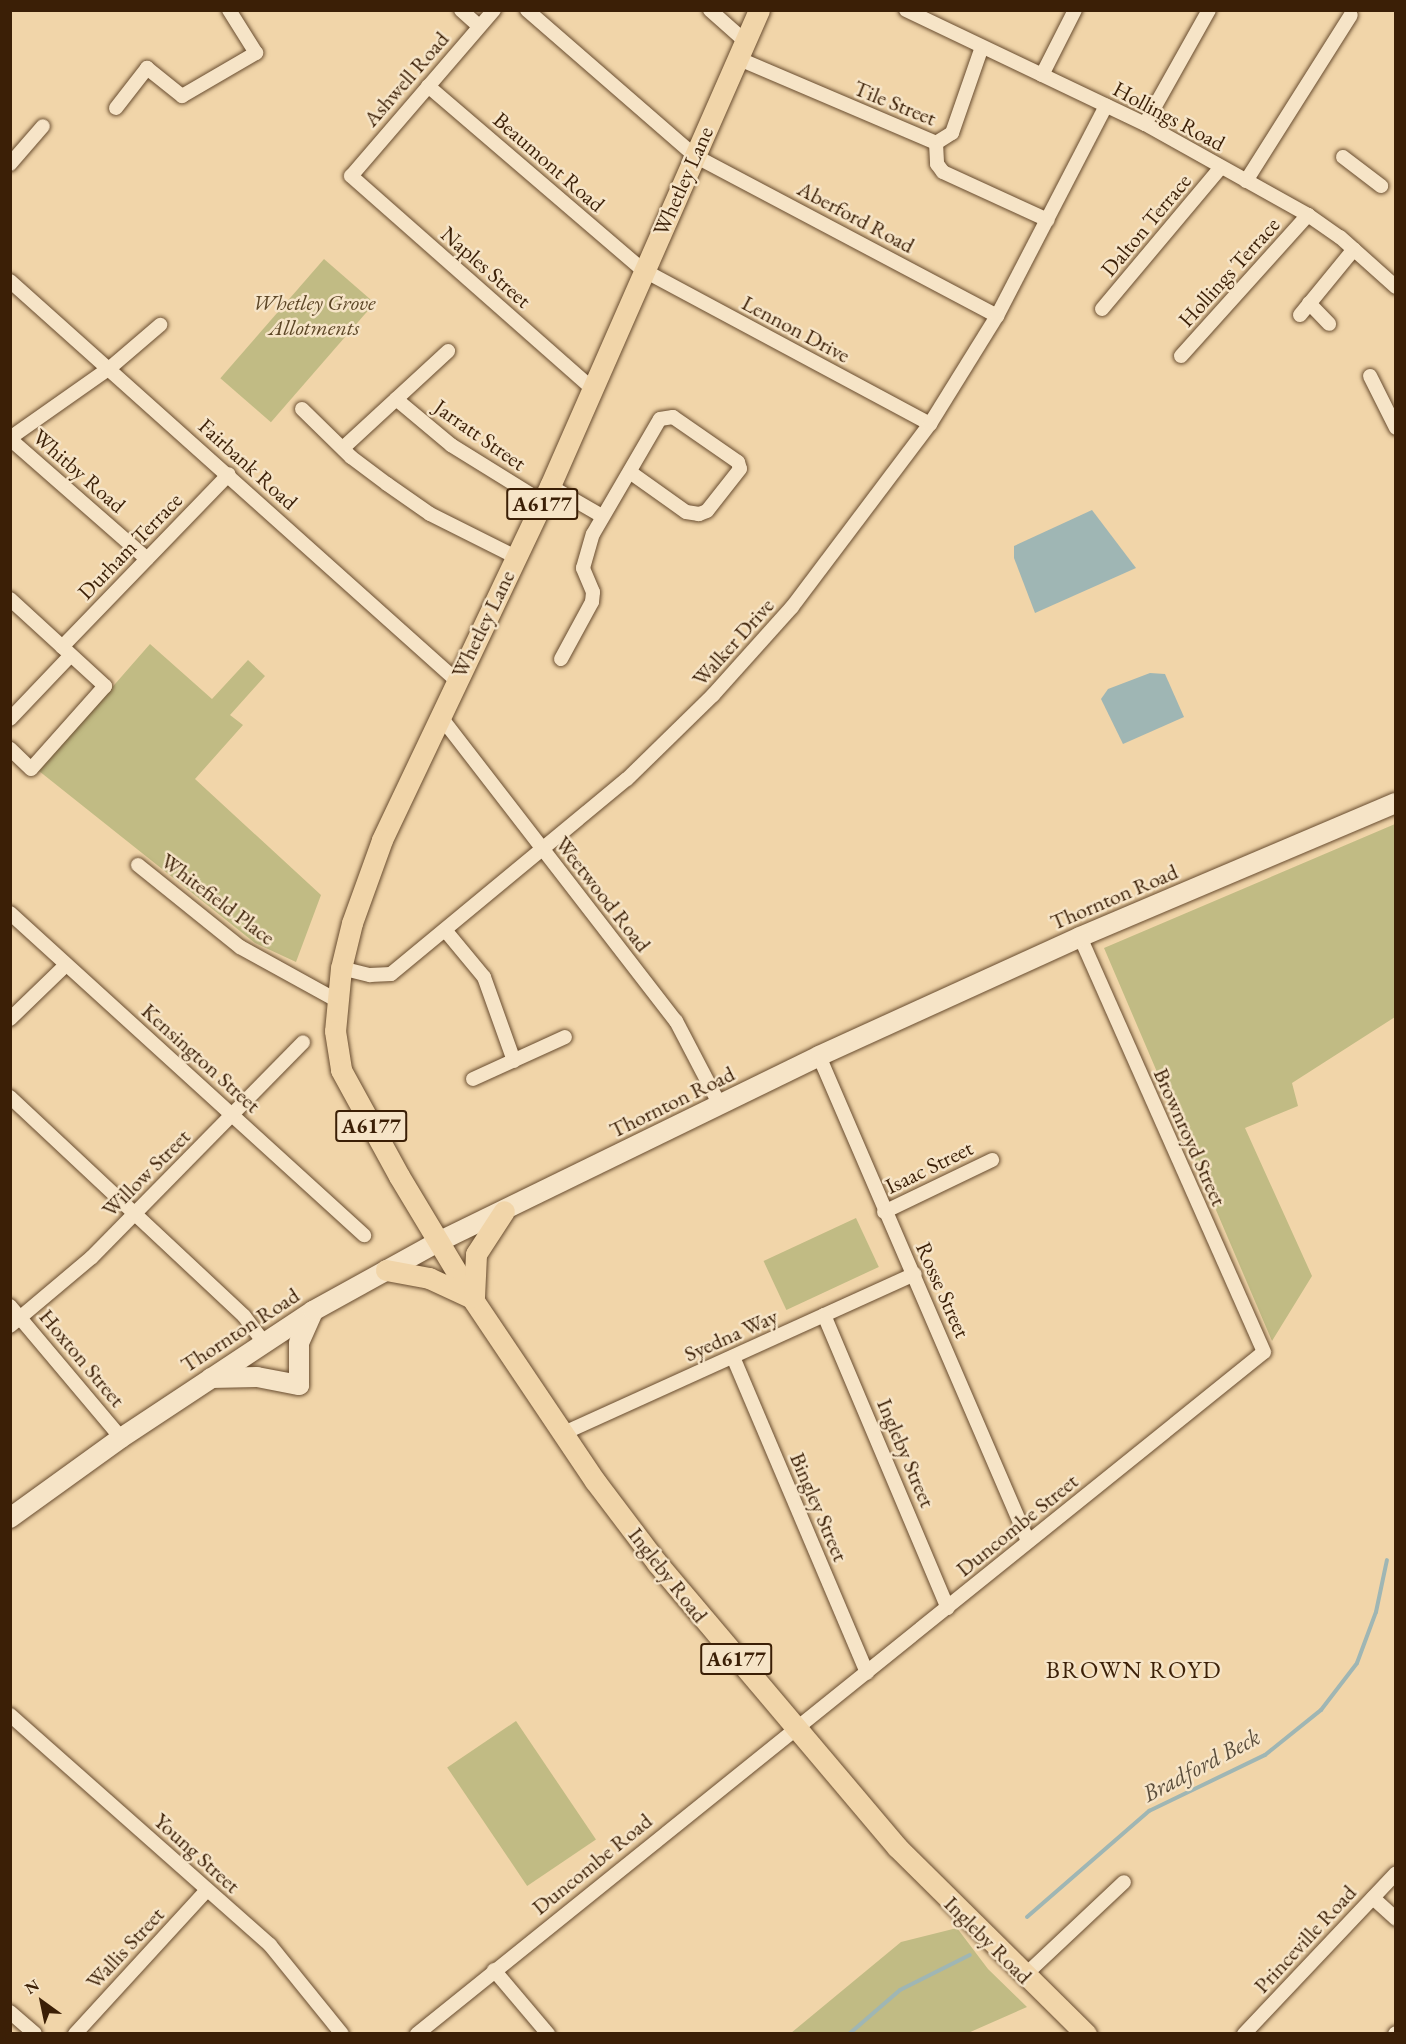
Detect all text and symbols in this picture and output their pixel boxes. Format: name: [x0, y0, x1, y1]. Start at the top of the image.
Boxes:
street label: Ashwell Road: [358, 26, 454, 132]
street label: Tile Street: [850, 75, 940, 131]
street label: Hollings Road: [1108, 75, 1230, 157]
street label: Beaumont Road: [488, 106, 610, 218]
street label: Whetley Lane: [647, 122, 719, 240]
street label: Dalton Terrace: [1095, 168, 1197, 282]
street label: Aberford Road: [793, 175, 919, 259]
street label: Hollings Terrace: [1173, 212, 1285, 332]
street label: Naples Street: [435, 221, 537, 313]
park label: Whetley Grove Allotments: [252, 289, 376, 340]
street label: Lennon Drive: [737, 290, 855, 368]
street label: Jarratt Street: [429, 394, 531, 476]
street label: Fairbank Road: [193, 413, 303, 515]
street label: Whitby Road: [27, 423, 131, 519]
road number: A6177: [506, 486, 578, 522]
street label: Durham Terrace: [72, 487, 188, 605]
street label: Whetley Lane: [446, 566, 520, 682]
street label: Walker Drive: [687, 592, 779, 692]
street label: Weetwood Road: [550, 831, 656, 957]
street label: Whitefield Place: [156, 847, 280, 951]
street label: Thornton Road: [1046, 858, 1182, 936]
street label: Kensington Street: [136, 998, 266, 1118]
street label: Thornton Road: [605, 1060, 739, 1144]
street label: Brownroyd Street: [1148, 1064, 1232, 1210]
road number: A6177: [335, 1108, 407, 1144]
street label: Willow Street: [96, 1123, 196, 1223]
street label: Isaac Street: [881, 1135, 977, 1199]
street label: Rosse Street: [910, 1238, 976, 1342]
street label: Thornton Road: [176, 1282, 304, 1378]
street label: Syedna Way: [680, 1303, 782, 1367]
street label: Hoxton Street: [33, 1304, 131, 1412]
street label: Ingleby Street: [871, 1395, 941, 1511]
street label: Bingley Street: [784, 1449, 854, 1565]
street label: Duncombe Street: [951, 1468, 1083, 1582]
street label: Ingleby Road: [623, 1522, 713, 1628]
road number: A6177: [700, 1641, 772, 1677]
district label: BROWN ROYD: [1046, 1656, 1222, 1684]
water label: Bradford Beck: [1137, 1722, 1265, 1808]
street label: Young Street: [148, 1807, 246, 1899]
street label: Duncombe Road: [527, 1808, 657, 1920]
street label: Princeville Road: [1248, 1879, 1362, 1999]
street label: Ingleby Road: [939, 1891, 1037, 1989]
street label: Wallis Street: [80, 1902, 170, 1994]
north arrow: [12, 1972, 72, 2032]
text: N: [21, 1974, 43, 1999]

